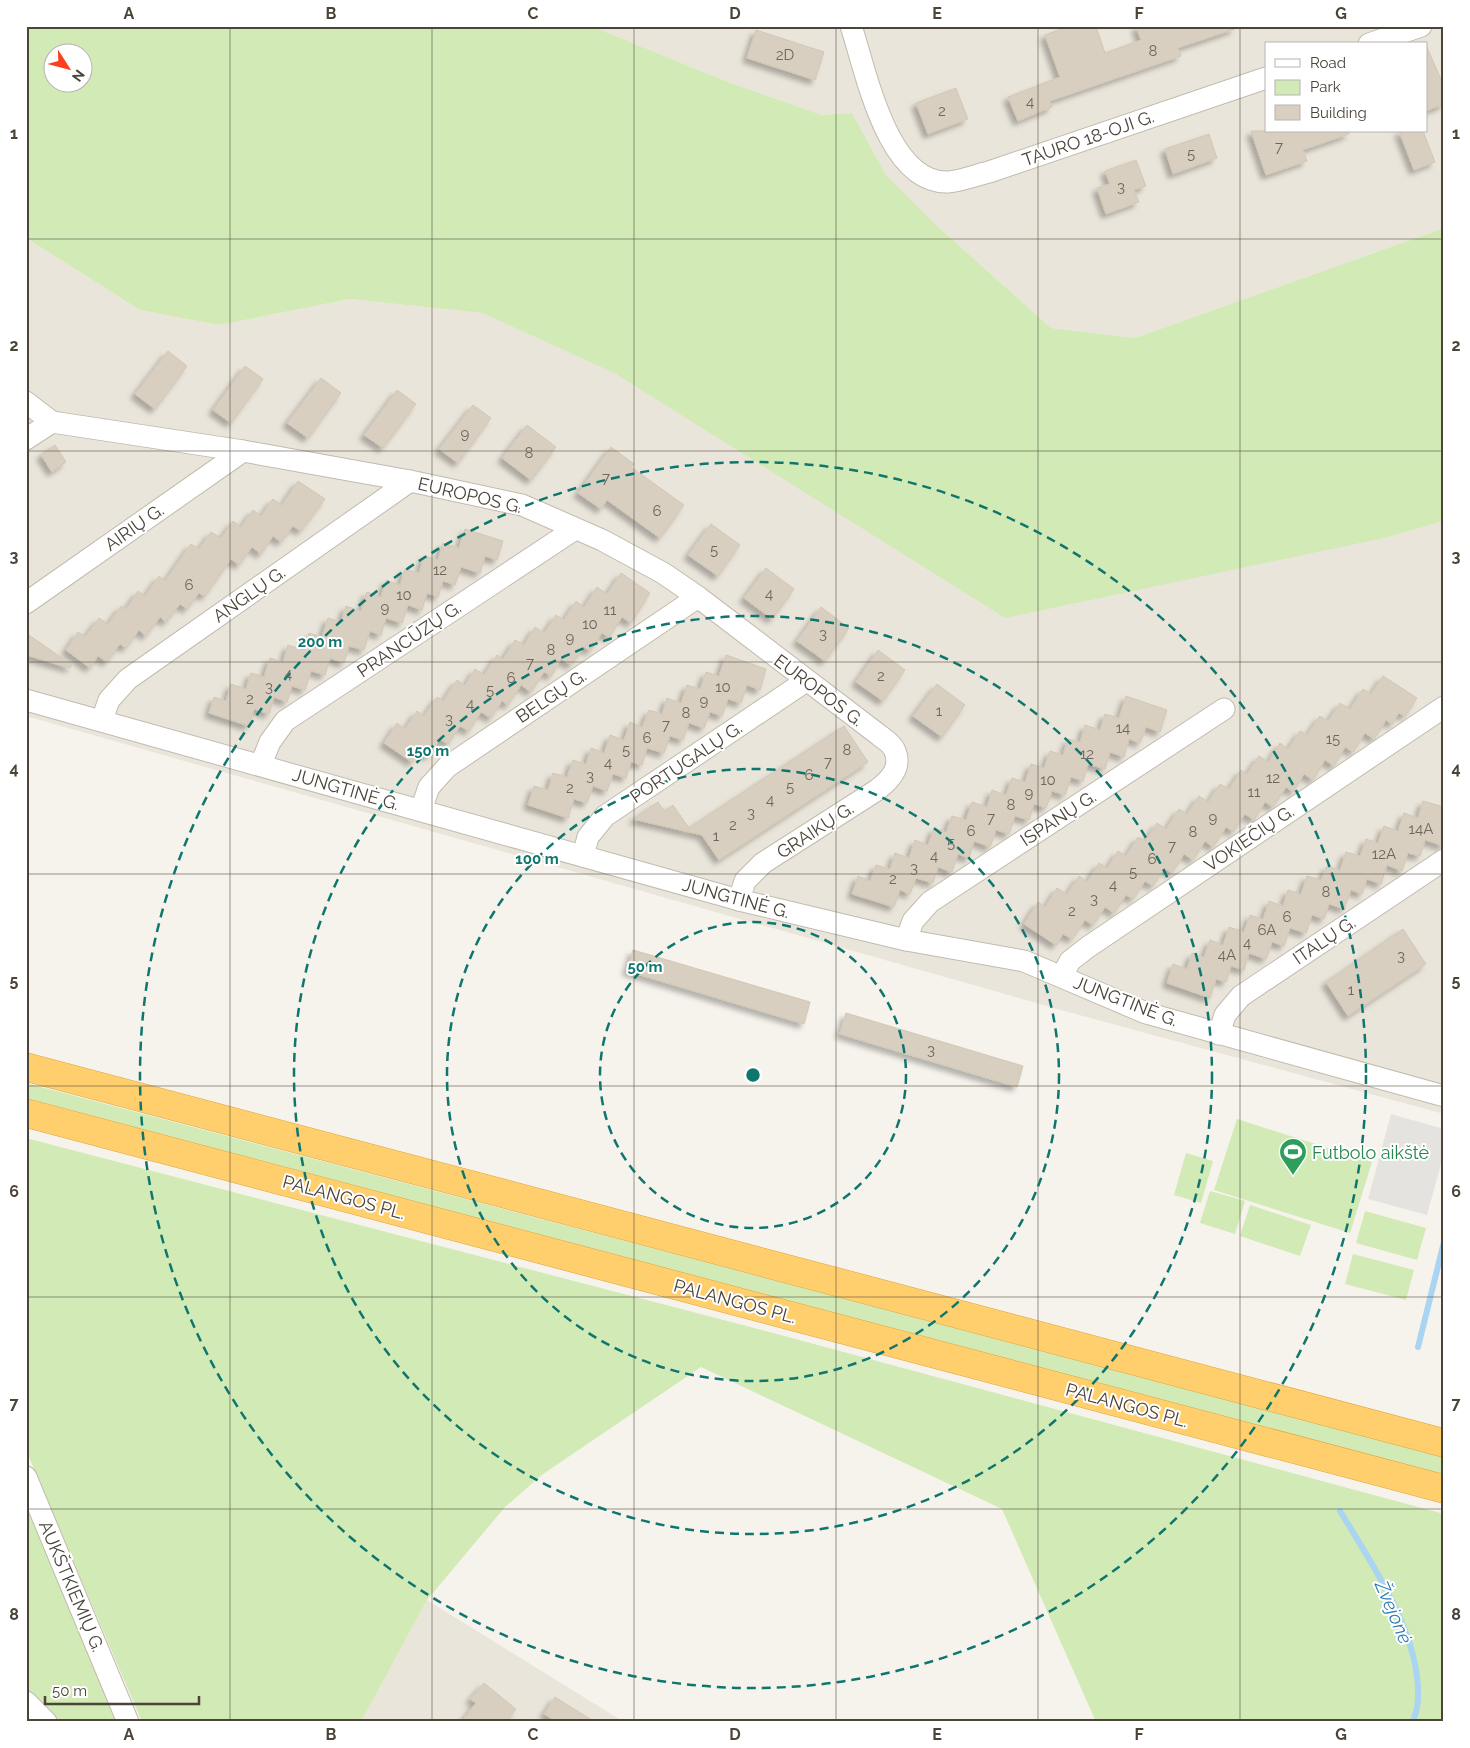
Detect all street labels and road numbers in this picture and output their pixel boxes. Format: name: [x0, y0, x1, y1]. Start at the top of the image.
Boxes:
street label: TAURO 18-OJI G.: [1019, 106, 1157, 170]
street label: EUROPOS G.: [416, 473, 524, 517]
street label: AIRIŲ G.: [100, 499, 168, 555]
street label: ANGLŲ G.: [209, 561, 289, 627]
street label: PRANCŪZŲ G.: [353, 597, 465, 681]
street label: EUROPOS G.: [770, 650, 868, 730]
street label: BELGŲ G.: [512, 665, 590, 727]
street label: PORTUGALŲ G.: [626, 717, 746, 807]
street label: JUNGTINĖ G.: [290, 764, 402, 814]
street label: ISPANŲ G.: [1016, 786, 1100, 850]
street label: GRAIKŲ G.: [773, 797, 857, 863]
street label: VOKIEČIŲ G.: [1200, 800, 1298, 876]
street label: JUNGTINĖ G.: [680, 874, 792, 922]
street label: ITALŲ G.: [1289, 911, 1359, 969]
street label: JUNGTINĖ G.: [1071, 971, 1181, 1031]
street label: PALANGOS PL.: [280, 1171, 408, 1223]
street label: PALANGOS PL.: [671, 1275, 799, 1327]
street label: PALANGOS PL.: [1063, 1379, 1191, 1431]
street label: AUKŠTKIEMIŲ G.: [35, 1517, 110, 1655]

